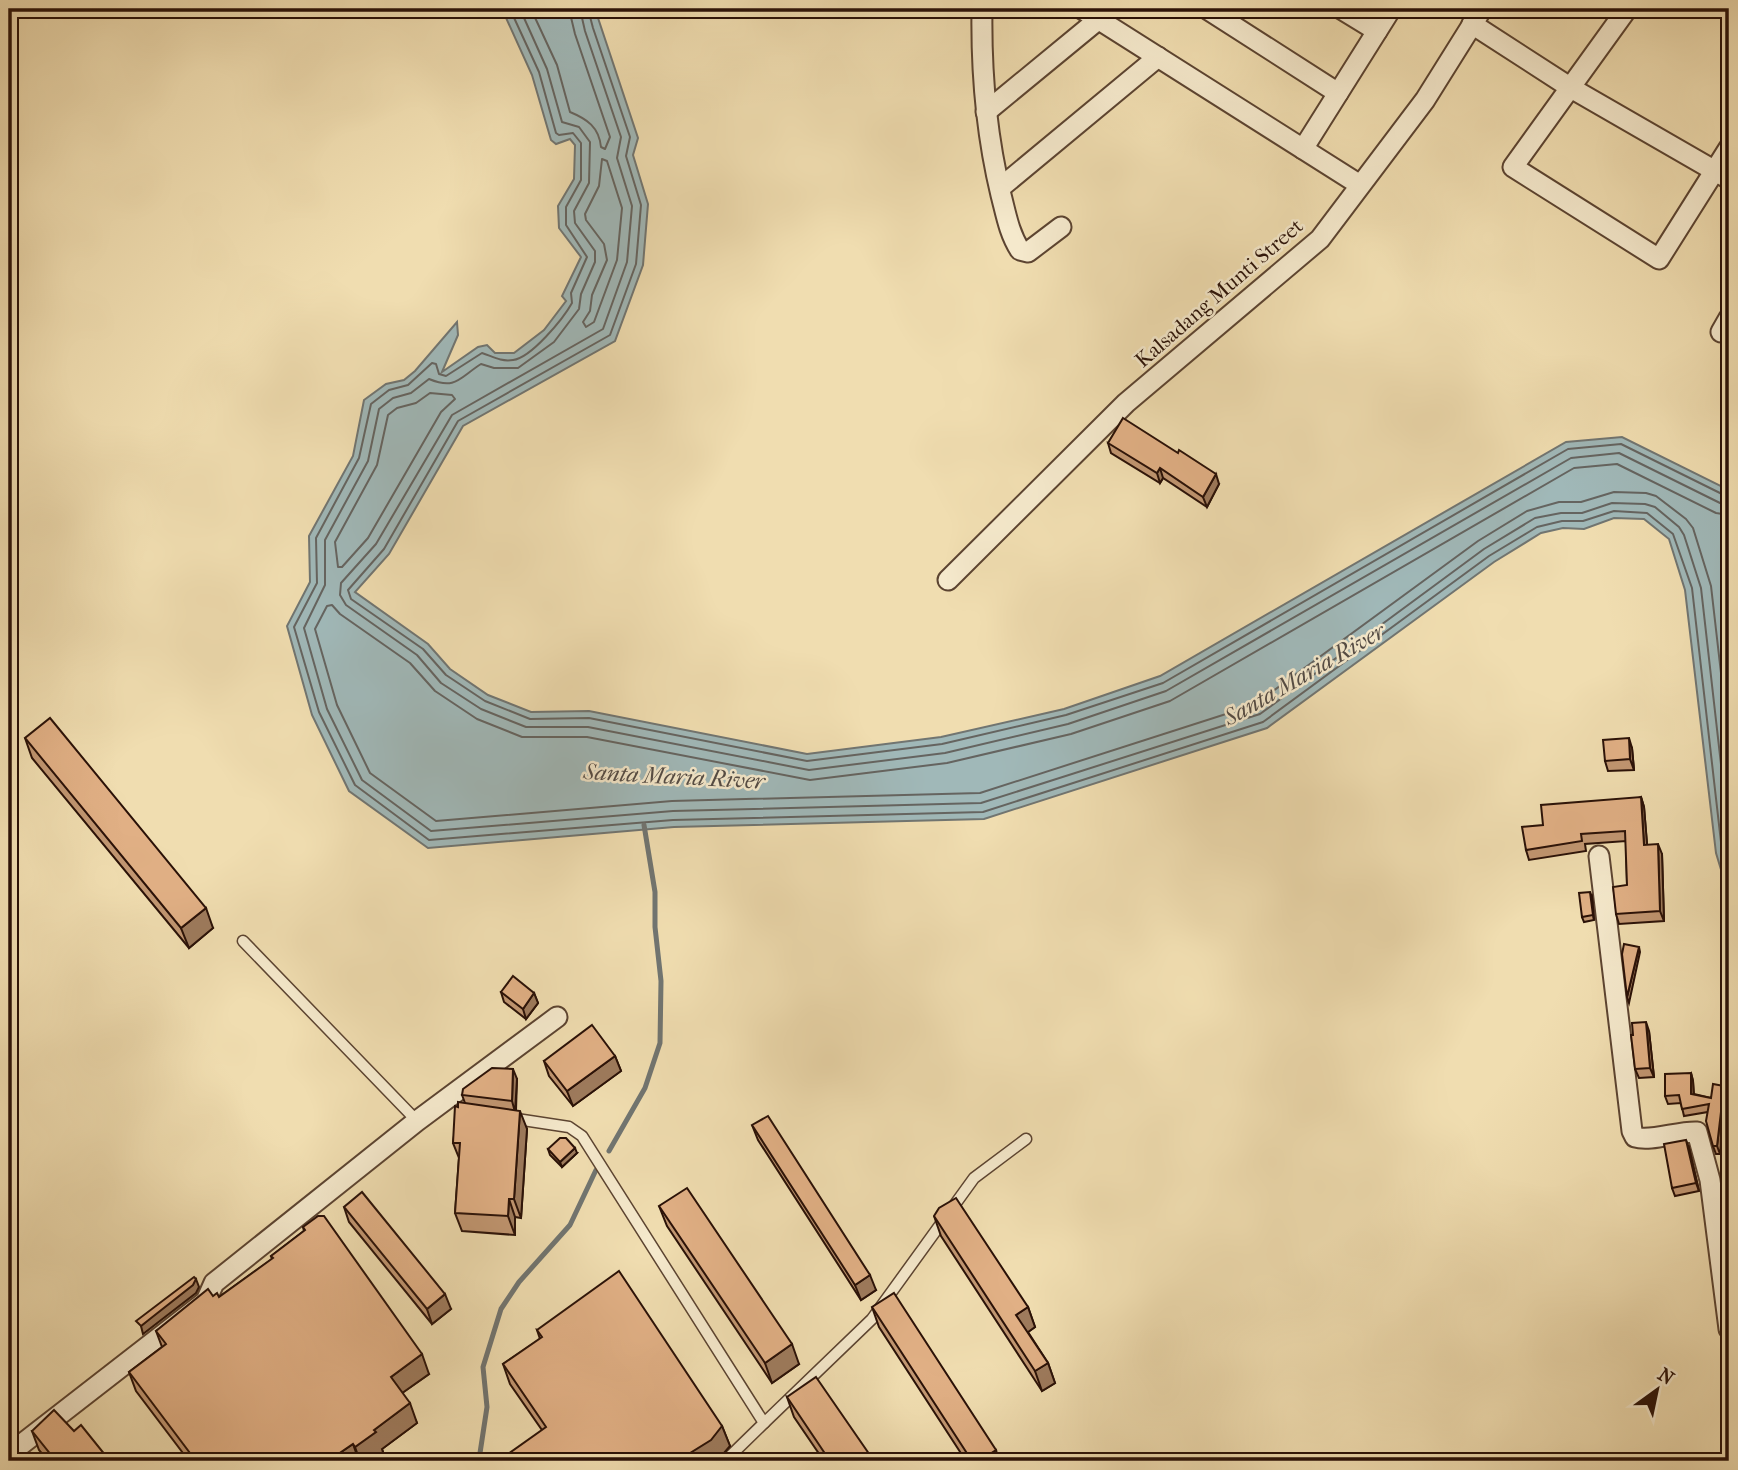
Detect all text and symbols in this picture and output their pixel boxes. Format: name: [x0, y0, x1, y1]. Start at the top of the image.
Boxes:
street label: Kalsadang Munti Street: [1130, 213, 1308, 372]
water label: Santa Maria River: [1218, 616, 1391, 732]
water label: Santa Maria River: [582, 758, 767, 795]
north arrow: [1622, 1354, 1692, 1424]
text: N: [1654, 1363, 1678, 1390]

